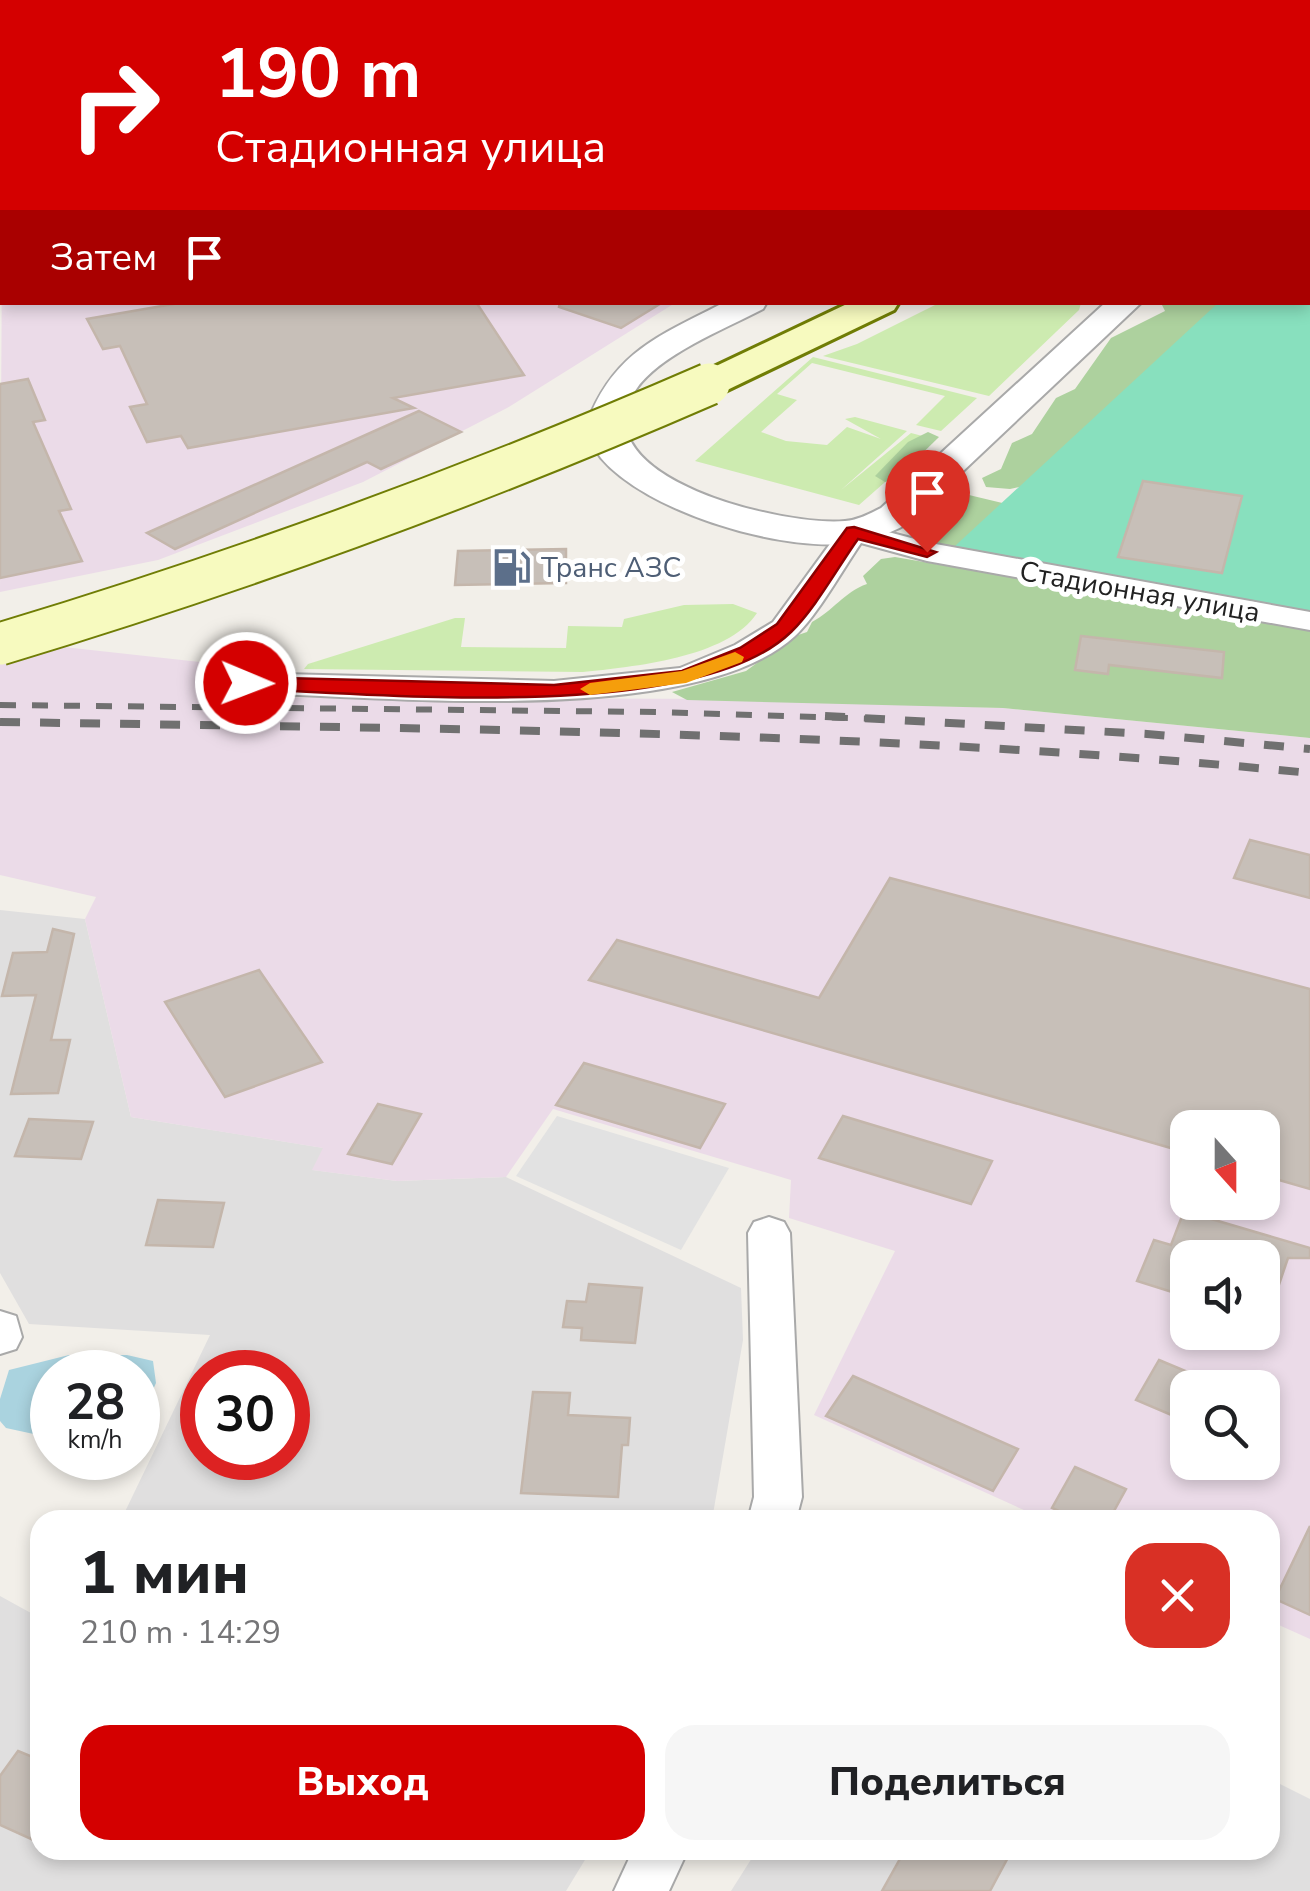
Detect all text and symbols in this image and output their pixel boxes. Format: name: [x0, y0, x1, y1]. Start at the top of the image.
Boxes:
text: 190 m: [215, 26, 421, 122]
icon: right: [50, 40, 180, 170]
text: Стадионная улица: [215, 117, 606, 178]
icon: arrive: [177, 230, 232, 285]
text: Затем: [50, 232, 157, 283]
pin: [885, 450, 970, 553]
icon: arrive: [900, 465, 955, 520]
fuel station icon: Транс АЗС: [490, 546, 532, 588]
place label: Транс АЗС: [541, 549, 681, 587]
street label: Стадионная улица: [1017, 552, 1263, 632]
position arrow: [194, 631, 298, 735]
north arrow: [1170, 1110, 1280, 1220]
map controls: [1170, 1110, 1280, 1480]
button: sound: [1170, 1240, 1280, 1350]
speed limit sign: 30: [180, 1350, 310, 1480]
text: 28: [65, 1368, 125, 1437]
button: search: [1170, 1370, 1280, 1480]
text: km/h: [67, 1423, 123, 1457]
text: 1 мин: [80, 1532, 249, 1614]
button: close: [1125, 1543, 1230, 1648]
text: 210 m · 14:29: [80, 1611, 281, 1654]
button: Выход: [80, 1725, 645, 1840]
button: Поделиться: [665, 1725, 1230, 1840]

